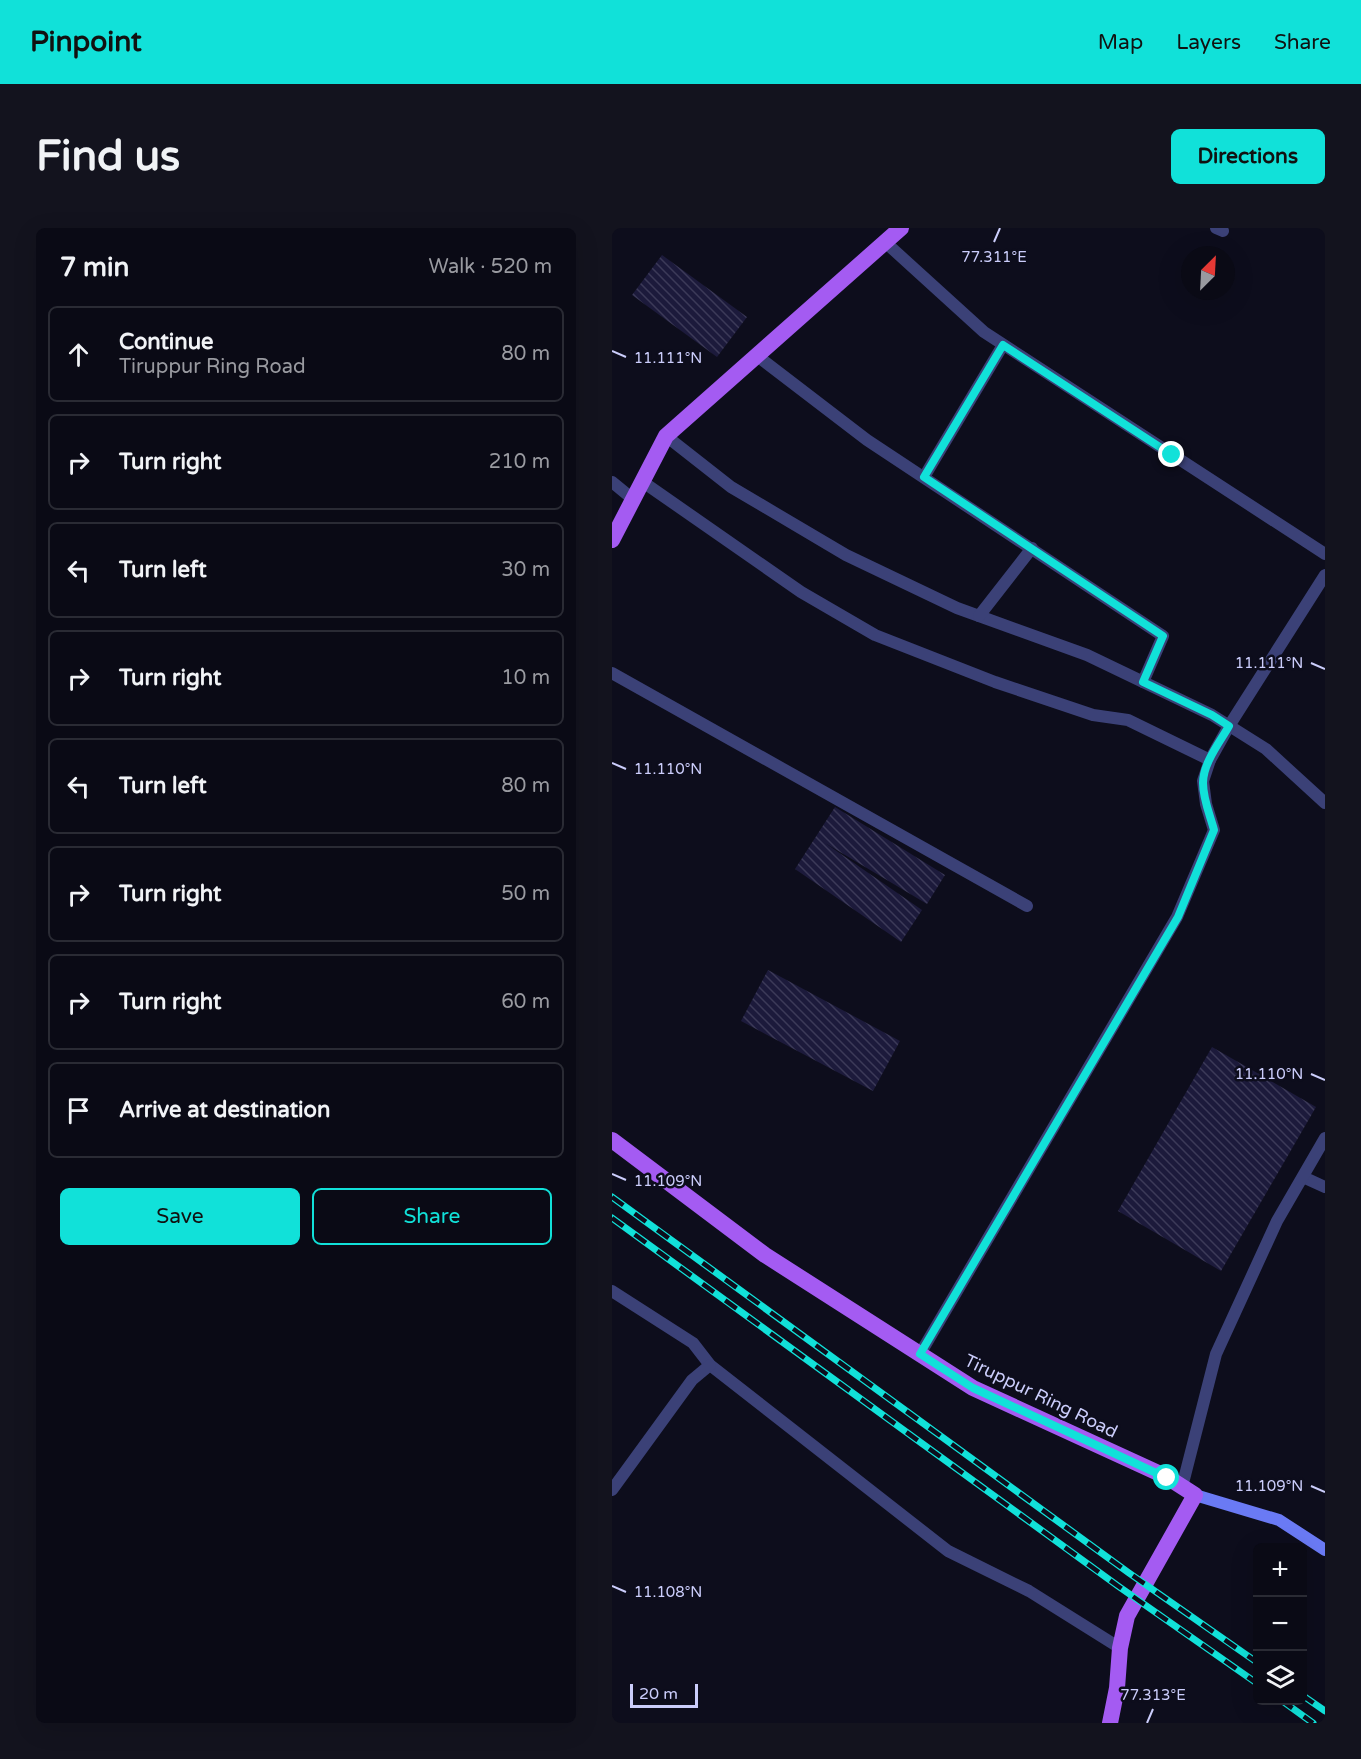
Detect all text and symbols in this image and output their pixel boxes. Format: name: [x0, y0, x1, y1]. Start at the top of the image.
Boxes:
text: Pinpoint: [30, 25, 142, 59]
text: Map: [1098, 30, 1143, 55]
text: Layers: [1176, 30, 1241, 55]
text: Share: [1274, 30, 1331, 55]
button: Directions: [1171, 129, 1325, 184]
text: Find us: [36, 131, 180, 182]
north arrow: [1181, 246, 1235, 300]
text: 77.311°E: [961, 248, 1027, 266]
text: 7 min: [60, 252, 129, 283]
text: Walk · 520 m: [429, 255, 552, 279]
text: Continue: [119, 329, 214, 355]
icon: ahead: [62, 338, 95, 371]
text: 80 m: [501, 342, 550, 366]
text: 11.111°N: [634, 349, 702, 367]
text: Tiruppur Ring Road: [119, 355, 306, 379]
route end: [1158, 441, 1184, 467]
icon: right: [62, 446, 95, 479]
text: Turn right: [119, 449, 221, 475]
text: 210 m: [489, 450, 550, 474]
icon: left: [62, 554, 95, 587]
text: Turn left: [119, 557, 207, 583]
text: 30 m: [501, 558, 550, 582]
text: 11.111°N: [1235, 654, 1303, 672]
icon: right: [62, 662, 95, 695]
text: Turn right: [119, 665, 221, 691]
text: 10 m: [501, 666, 550, 690]
text: 11.110°N: [634, 760, 702, 778]
icon: left: [62, 770, 95, 803]
text: Turn left: [119, 773, 207, 799]
text: 80 m: [501, 774, 550, 798]
icon: right: [62, 878, 95, 911]
text: Turn right: [119, 881, 221, 907]
text: 50 m: [501, 882, 550, 906]
icon: right: [62, 986, 95, 1019]
text: Turn right: [119, 989, 221, 1015]
text: 60 m: [501, 990, 550, 1014]
text: 11.110°N: [1235, 1065, 1303, 1083]
icon: arrive: [62, 1094, 95, 1127]
text: Arrive at destination: [119, 1097, 330, 1123]
text: 11.109°N: [634, 1172, 702, 1190]
button: Save: [60, 1188, 300, 1245]
button: Share: [312, 1188, 552, 1245]
street label: Tiruppur Ring Road: [961, 1349, 1121, 1443]
route start: [1153, 1464, 1179, 1490]
text: 11.109°N: [1235, 1477, 1303, 1495]
map controls: [1253, 1543, 1307, 1705]
button: +: [1253, 1543, 1307, 1597]
text: 11.108°N: [634, 1583, 702, 1601]
button: −: [1253, 1597, 1307, 1651]
button: layers: [1253, 1651, 1307, 1705]
scale bar: [630, 1681, 698, 1708]
text: 20 m: [639, 1684, 678, 1704]
text: 77.313°E: [1120, 1686, 1186, 1704]

